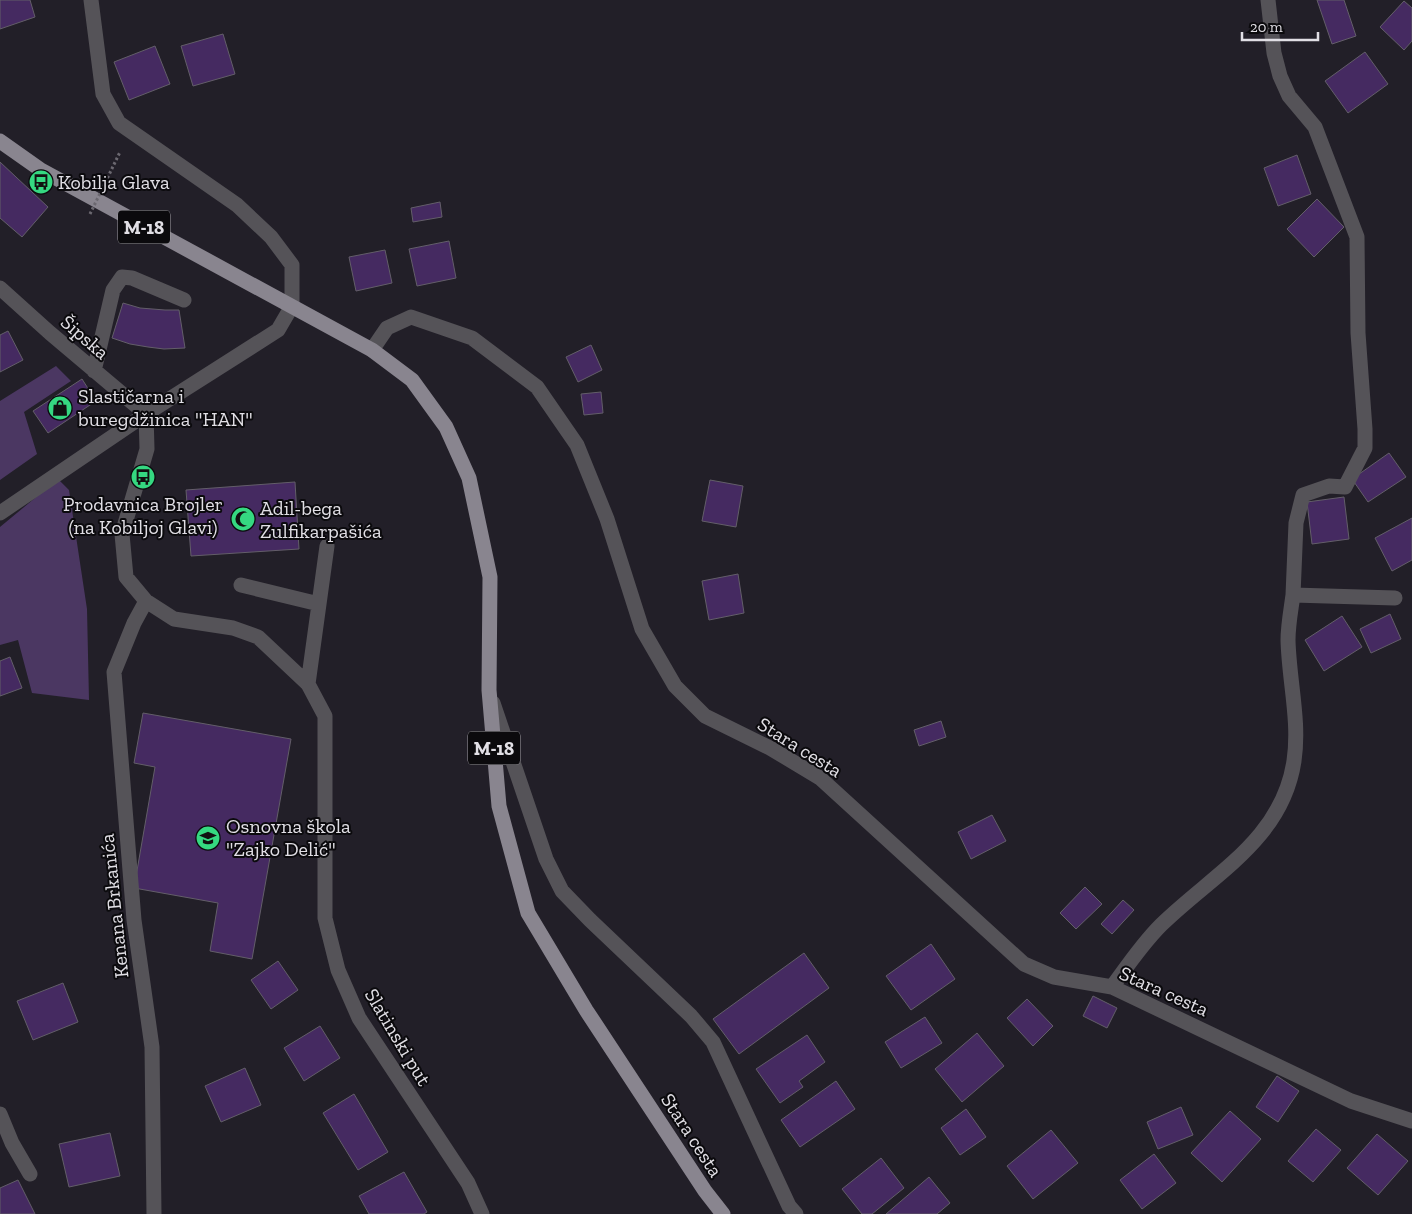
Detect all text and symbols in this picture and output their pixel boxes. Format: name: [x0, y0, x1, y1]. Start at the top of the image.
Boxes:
scale bar: [1242, 10, 1318, 42]
text: 20 m: [1250, 18, 1283, 36]
bus stop icon: Kobilja Glava: [28, 169, 54, 195]
place label: Kobilja Glava: [58, 170, 170, 194]
road number: M-18: [118, 210, 170, 243]
street label: Šipska: [56, 310, 114, 365]
place label: Slastičarna i buregdžinica "HAN": [77, 384, 253, 431]
shop icon: Slastičarna i buregdžinica "HAN": [47, 395, 73, 421]
bus stop icon: Prodavnica Brojler (na Kobiljoj Glavi): [130, 464, 156, 490]
place label: Prodavnica Brojler (na Kobiljoj Glavi): [63, 492, 223, 539]
place label: Adil-bega Zulfikarpašića: [260, 496, 382, 543]
mosque icon: Adil-bega Zulfikarpašića: [230, 506, 256, 532]
street label: Stara cesta: [753, 712, 847, 782]
road number: M-18: [468, 731, 520, 764]
place label: Osnovna škola "Zajko Delić": [226, 814, 351, 861]
school or university icon: Osnovna škola "Zajko Delić": [195, 825, 221, 851]
street label: Kenana Brkanića: [94, 832, 134, 979]
street label: Stara cesta: [1116, 961, 1212, 1021]
street label: Slatinski put: [360, 984, 437, 1090]
street label: Stara cesta: [656, 1089, 728, 1182]

